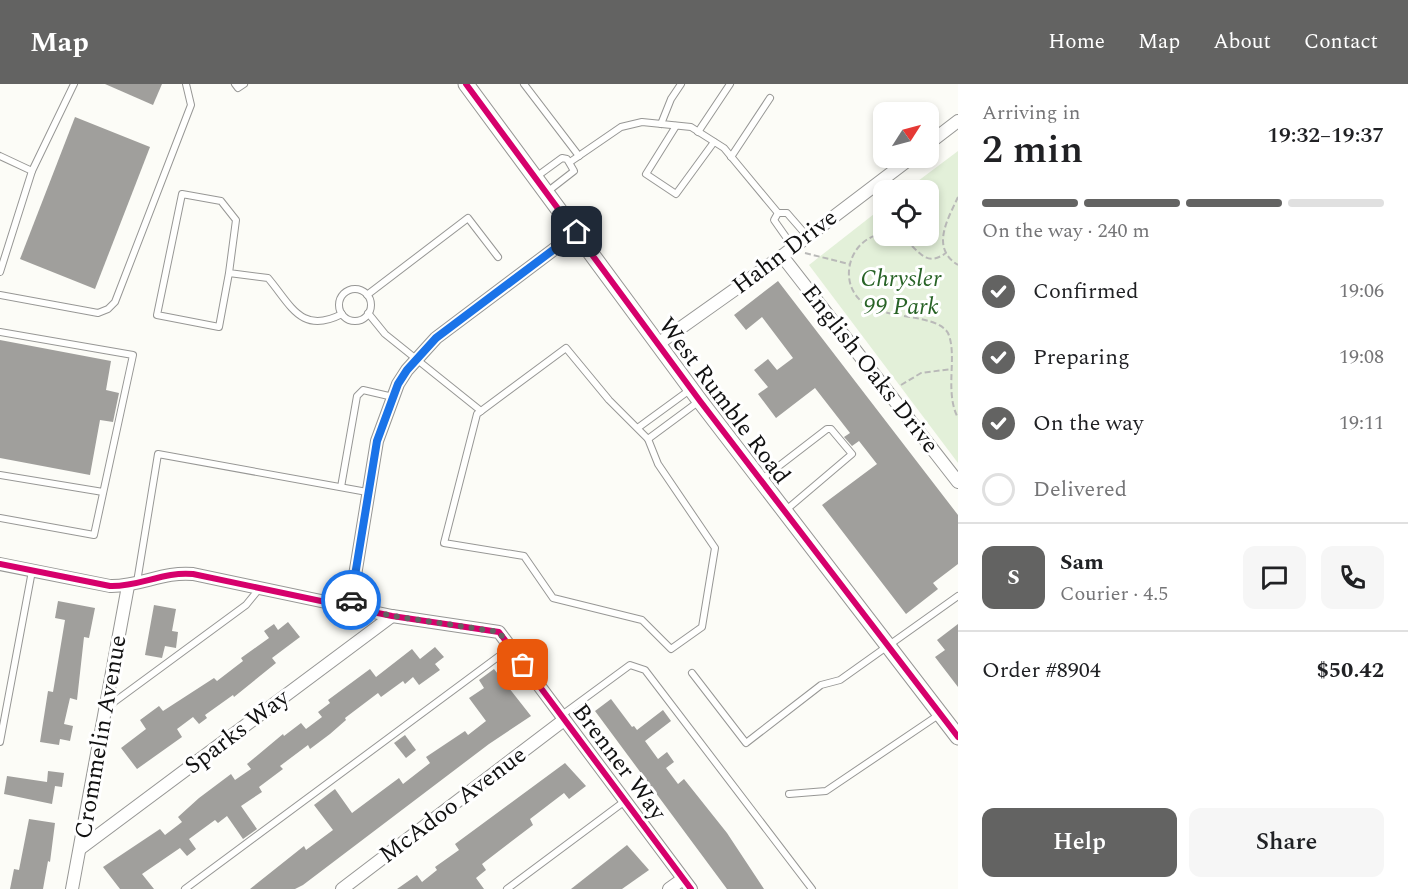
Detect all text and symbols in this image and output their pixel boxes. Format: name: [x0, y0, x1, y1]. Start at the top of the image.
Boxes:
text: Map: [30, 21, 89, 64]
text: Home: [1048, 26, 1105, 58]
text: Map: [1138, 26, 1180, 58]
text: About: [1213, 26, 1271, 58]
text: Contact: [1304, 26, 1378, 58]
text: Arriving in: [982, 98, 1080, 128]
north arrow: [873, 102, 939, 168]
map controls: [873, 102, 939, 246]
text: 19:32–19:37: [1267, 119, 1384, 152]
text: 2 min: [982, 121, 1083, 180]
button: locate: [873, 180, 939, 246]
street label: Hahn Drive: [725, 200, 845, 304]
pin: [551, 206, 602, 257]
icon: home: [560, 215, 593, 248]
text: On the way · 240 m: [982, 216, 1150, 246]
park label: Chrysler 99 Park: [860, 261, 942, 325]
icon: check: [982, 275, 1015, 308]
text: Confirmed: [1033, 275, 1139, 308]
text: 19:06: [1339, 276, 1384, 306]
street label: English Oaks Drive: [792, 277, 948, 461]
street label: West Rumble Road: [649, 310, 799, 492]
icon: check: [982, 341, 1015, 374]
text: Preparing: [1033, 341, 1130, 374]
text: 19:08: [1339, 342, 1384, 372]
icon: check: [982, 407, 1015, 440]
text: On the way: [1033, 407, 1144, 440]
text: 19:11: [1339, 408, 1384, 438]
text: Delivered: [1033, 473, 1127, 506]
text: Sam: [1060, 546, 1104, 579]
button: chat: [1243, 546, 1306, 609]
button: phone: [1321, 546, 1384, 609]
text: S: [1007, 561, 1020, 594]
courier: [321, 570, 381, 630]
text: Courier · 4.5: [1060, 579, 1168, 609]
icon: car: [335, 584, 368, 617]
street label: Crommelin Avenue: [65, 632, 137, 842]
pin: [497, 639, 548, 690]
icon: bag: [506, 648, 539, 681]
text: Order #8904: [982, 654, 1101, 687]
text: $50.42: [1316, 654, 1384, 687]
street label: Sparks Way: [177, 680, 298, 783]
street label: Brenner Way: [563, 696, 676, 829]
street label: McAdoo Avenue: [372, 737, 534, 873]
button: Help: [982, 808, 1177, 877]
button: Share: [1189, 808, 1384, 877]

